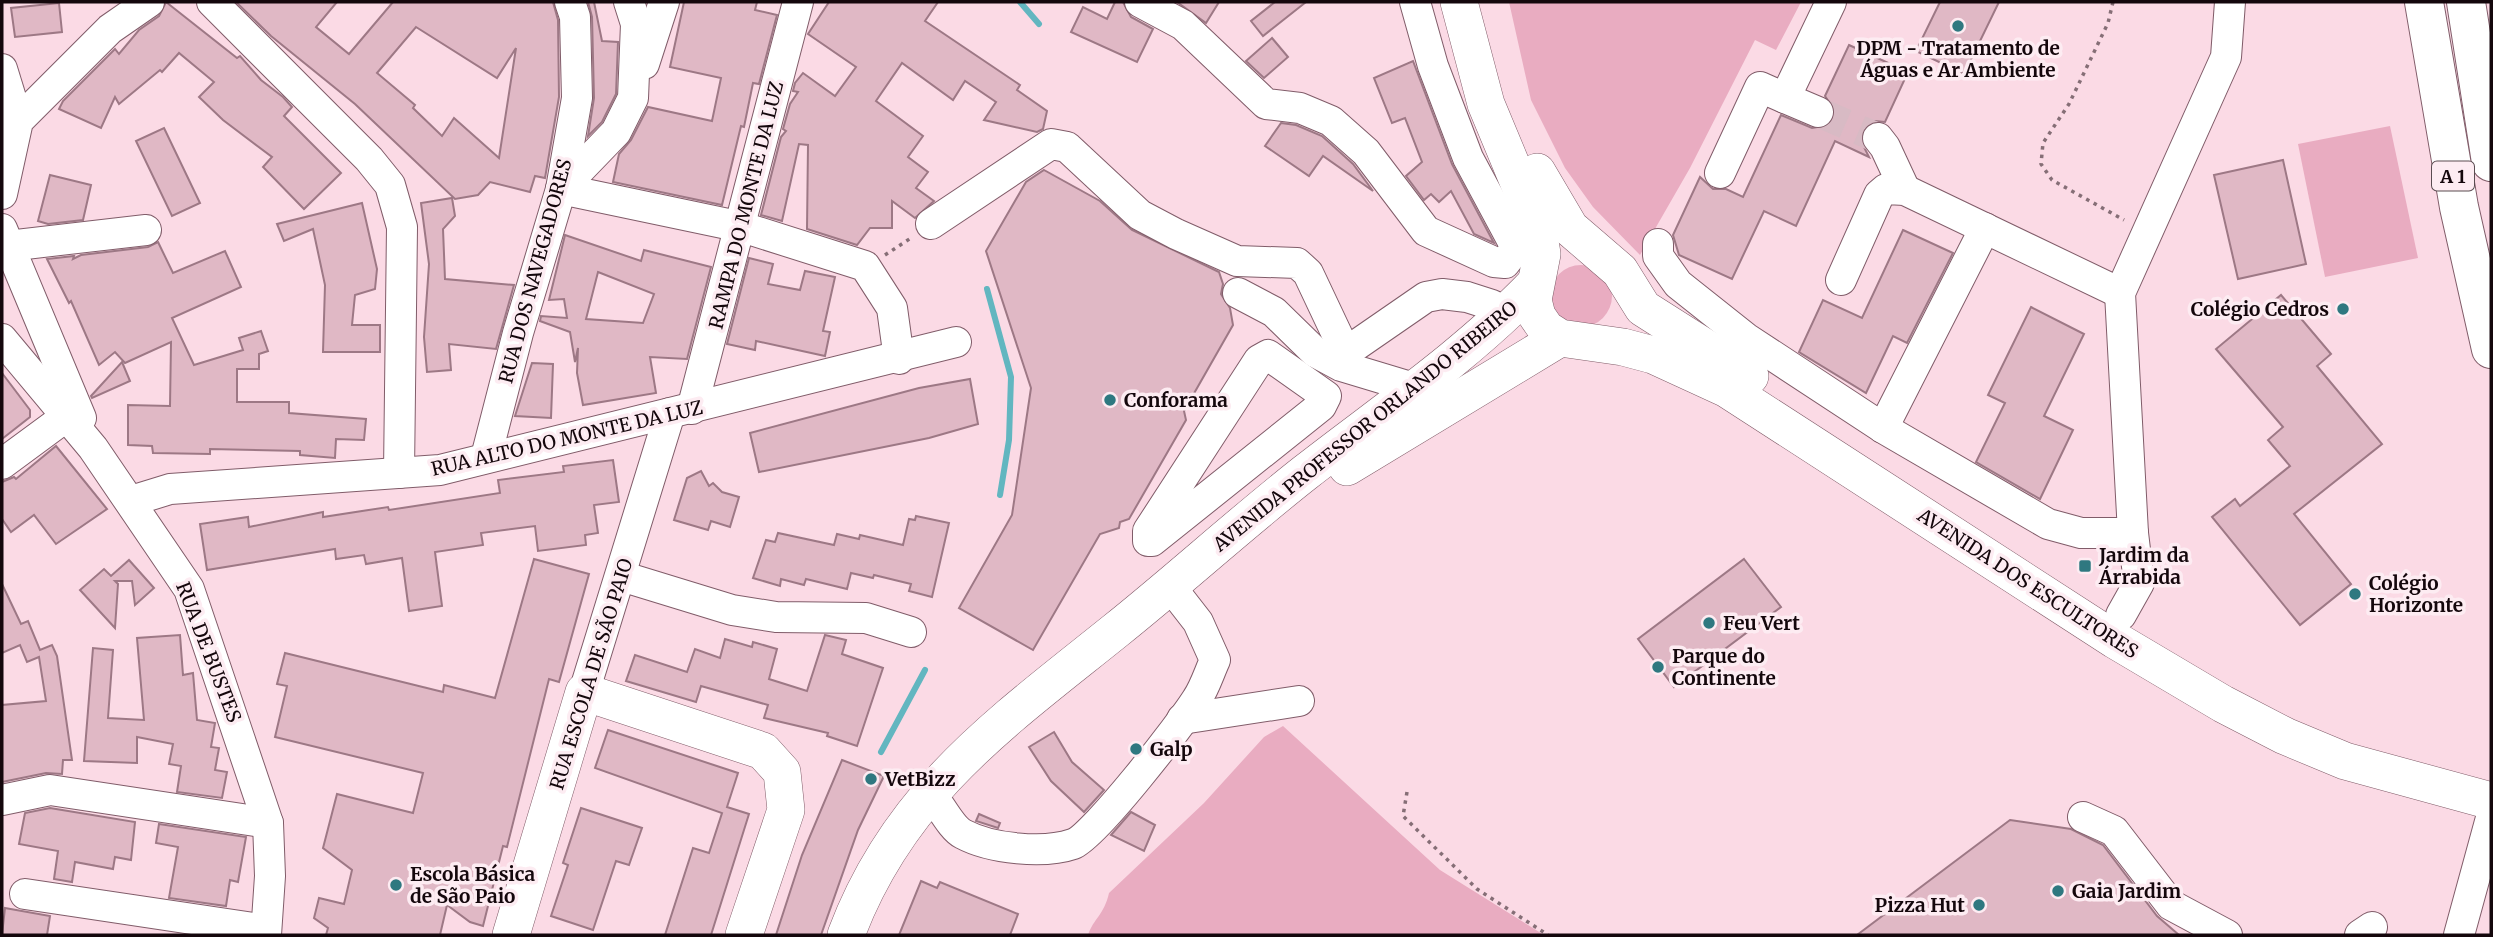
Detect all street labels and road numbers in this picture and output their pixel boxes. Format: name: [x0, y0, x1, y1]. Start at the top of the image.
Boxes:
street label: RAMPA DO MONTE DA LUZ: [704, 79, 788, 331]
street label: RUA DOS NAVEGADORES: [493, 156, 577, 386]
road number: A 1: [2432, 162, 2474, 190]
street label: AVENIDA PROFESSOR ORLANDO RIBEIRO: [1207, 296, 1522, 557]
street label: RUA ALTO DO MONTE DA LUZ: [429, 395, 705, 481]
street label: AVENIDA DOS ESCULTORES: [1912, 502, 2143, 663]
street label: RUA ESCOLA DE SÃO PAIO: [544, 555, 638, 793]
street label: RUA DE BUSTES: [171, 578, 247, 726]

